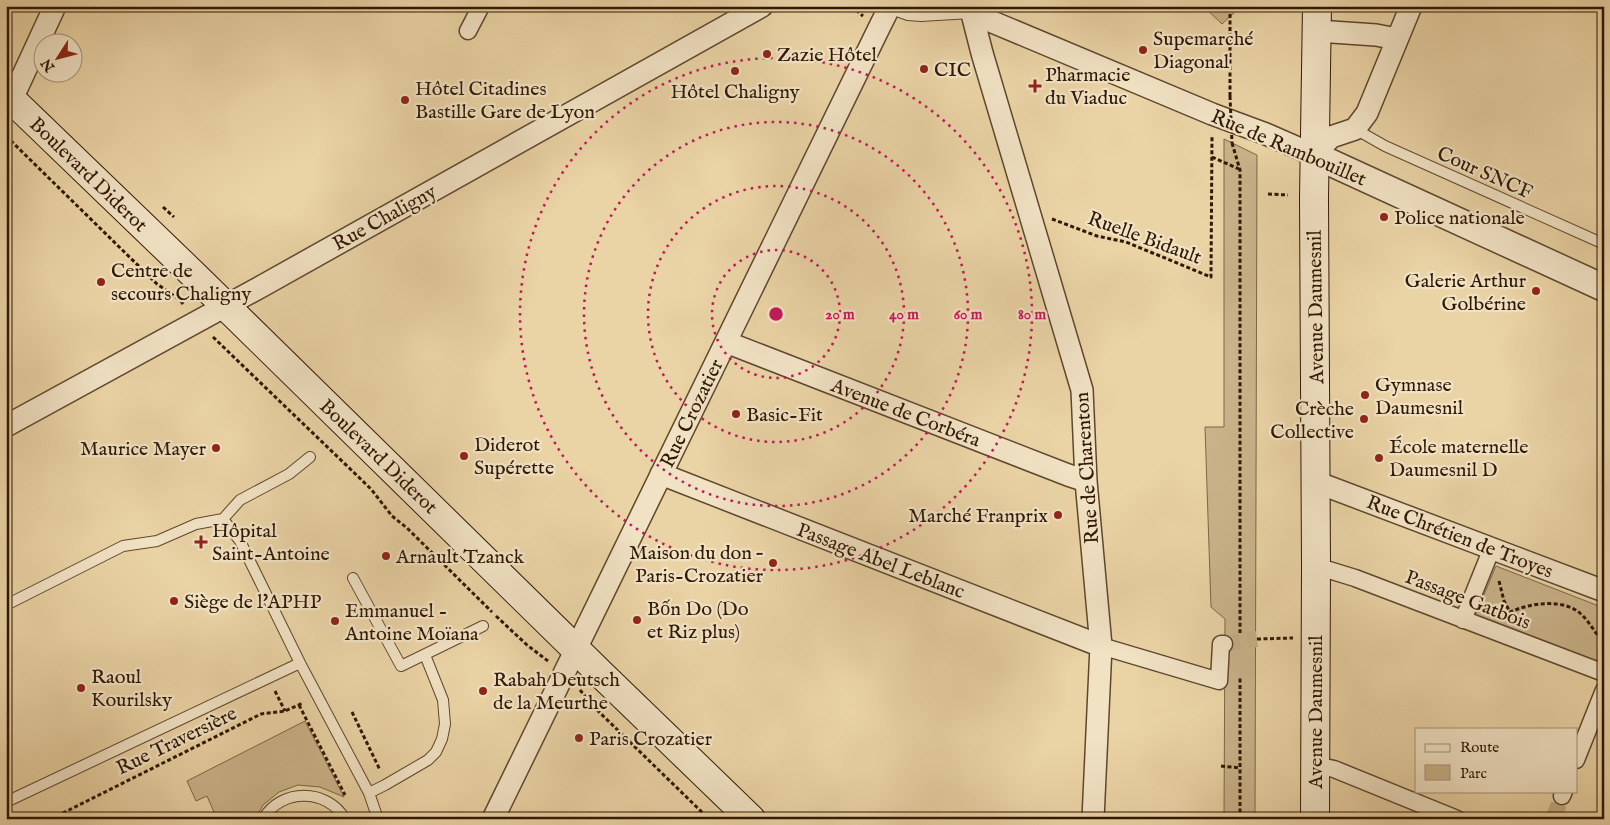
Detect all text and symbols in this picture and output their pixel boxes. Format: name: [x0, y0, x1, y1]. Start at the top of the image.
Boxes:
place label: Supemarché Diagonal: [1153, 27, 1253, 75]
north arrow: [32, 32, 82, 82]
place label: Zazie Hôtel: [777, 43, 877, 68]
marker: Supemarché Diagonal: [1137, 44, 1149, 56]
marker: Zazie Hôtel: [761, 48, 773, 60]
text: N: [37, 55, 60, 76]
place label: CIC: [934, 58, 971, 83]
marker: CIC: [918, 63, 930, 75]
place label: Pharmacie du Viaduc: [1045, 63, 1130, 111]
marker: Hôtel Chaligny: [729, 65, 741, 77]
place label: Hôtel Citadines Bastille Gare de Lyon: [415, 77, 595, 125]
place label: Hôtel Chaligny: [670, 80, 800, 105]
marker: Pharmacie du Viaduc: [1029, 80, 1041, 92]
marker: Hôtel Citadines Bastille Gare de Lyon: [399, 94, 411, 106]
street label: Rue de Rambouillet: [1207, 104, 1370, 192]
street label: Boulevard Diderot: [24, 112, 152, 238]
street label: Cour SNCF: [1433, 141, 1536, 206]
street label: Rue Chaligny: [329, 180, 441, 257]
street label: Ruelle Bidault: [1084, 206, 1205, 271]
place label: Police nationale: [1394, 206, 1525, 231]
marker: Police nationale: [1378, 211, 1390, 223]
street label: Avenue Daumesnil: [1303, 229, 1330, 385]
place label: Centre de secours Chaligny: [111, 259, 251, 307]
place label: Galerie Arthur Golbérine: [1405, 269, 1527, 317]
marker: Centre de secours Chaligny: [95, 276, 107, 288]
marker: Galerie Arthur Golbérine: [1530, 285, 1542, 297]
centre of rings: [767, 305, 785, 323]
text: 20 m: [825, 305, 855, 324]
text: 40 m: [889, 305, 919, 324]
text: 60 m: [954, 305, 983, 324]
text: 80 m: [1018, 305, 1046, 324]
street label: Rue Crozatier: [655, 355, 730, 472]
street label: Avenue de Corbéra: [826, 373, 984, 453]
place label: Gymnase Daumesnil: [1375, 373, 1464, 421]
marker: Gymnase Daumesnil: [1359, 389, 1371, 401]
street label: Rue de Charenton: [1070, 391, 1105, 545]
street label: Boulevard Diderot: [314, 394, 442, 520]
place label: Crèche Collective: [1270, 397, 1354, 445]
place label: Basic-Fit: [746, 403, 823, 428]
marker: Basic-Fit: [730, 408, 742, 420]
marker: Crèche Collective: [1358, 413, 1370, 425]
place label: Diderot Supérette: [474, 433, 554, 481]
place label: École maternelle Daumesnil D: [1389, 435, 1528, 483]
place label: Maurice Mayer: [80, 437, 207, 462]
marker: Maurice Mayer: [210, 442, 222, 454]
marker: Diderot Supérette: [458, 450, 470, 462]
marker: École maternelle Daumesnil D: [1373, 452, 1385, 464]
street label: Rue Chrétien de Troyes: [1363, 490, 1556, 585]
place label: Marché Franprix: [908, 504, 1048, 529]
marker: Marché Franprix: [1052, 509, 1064, 521]
street label: Passage Abel Leblanc: [793, 518, 968, 605]
place label: Hôpital Saint-Antoine: [212, 519, 330, 567]
marker: Hôpital Saint-Antoine: [194, 535, 208, 549]
place label: Maison du don – Paris-Crozatier: [629, 541, 764, 589]
place label: Arnault Tzanck: [395, 545, 525, 570]
marker: Arnault Tzanck: [380, 550, 392, 562]
marker: Maison du don – Paris-Crozatier: [767, 557, 779, 569]
street label: Passage Gatbois: [1401, 565, 1534, 636]
place label: Siège de l'APHP: [184, 590, 322, 615]
marker: Siège de l'APHP: [168, 595, 180, 607]
place label: Bốn Do (Do et Riz plus): [647, 597, 749, 645]
place label: Emmanuel - Antoine Moïana: [344, 599, 479, 647]
marker: Bốn Do (Do et Riz plus): [631, 614, 643, 626]
marker: Emmanuel - Antoine Moïana: [329, 615, 341, 627]
street label: Avenue Daumesnil: [1304, 635, 1329, 790]
place label: Raoul Kourilsky: [91, 665, 172, 713]
place label: Rabah Deutsch de la Meurthe: [493, 668, 620, 716]
marker: Raoul Kourilsky: [75, 682, 87, 694]
marker: Rabah Deutsch de la Meurthe: [477, 685, 489, 697]
street label: Rue Traversière: [112, 701, 241, 781]
place label: Paris Crozatier: [589, 727, 713, 752]
legend: [1415, 728, 1578, 792]
marker: Paris Crozatier: [573, 732, 585, 744]
text: Route: [1460, 738, 1499, 757]
text: Parc: [1460, 764, 1487, 783]

